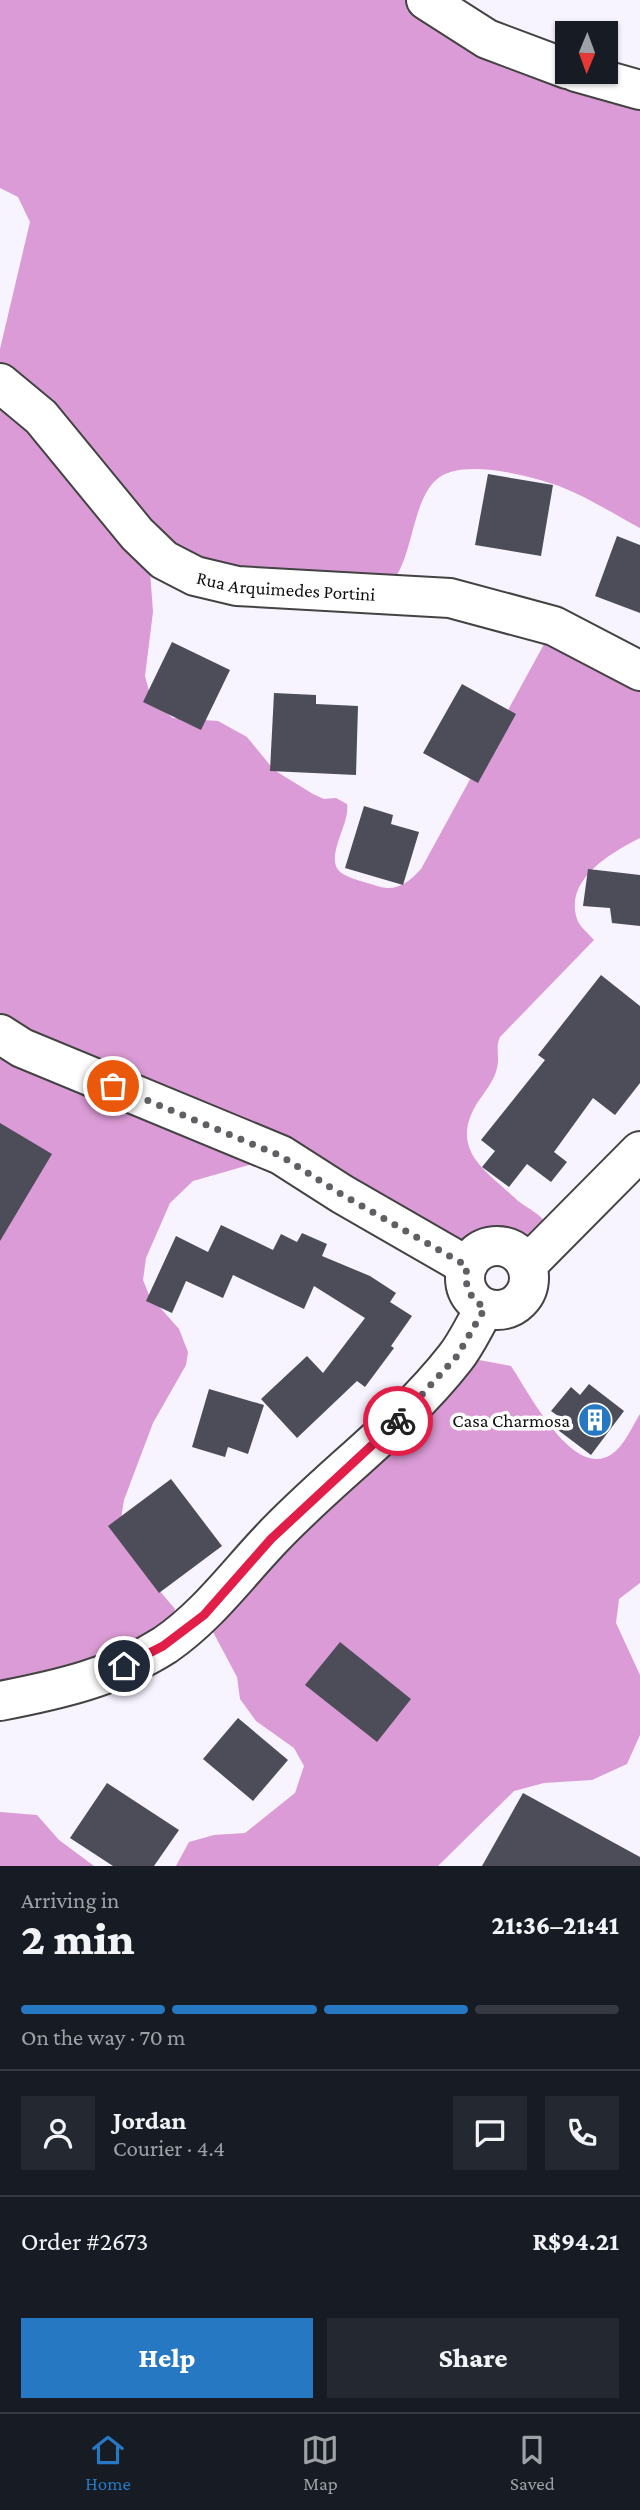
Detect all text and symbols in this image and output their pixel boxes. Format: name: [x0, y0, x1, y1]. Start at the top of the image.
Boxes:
north arrow: [555, 21, 618, 84]
map controls: [555, 21, 618, 84]
street label: Rua Arquimedes Portini: [195, 566, 376, 604]
pin: [83, 1056, 143, 1116]
icon: bag: [94, 1067, 132, 1105]
courier: [363, 1386, 433, 1456]
building icon: Casa Charmosa: [576, 1401, 614, 1439]
icon: bike: [379, 1402, 417, 1440]
place label: Casa Charmosa: [452, 1410, 570, 1431]
pin: [94, 1636, 154, 1696]
icon: home: [105, 1647, 143, 1685]
text: Arriving in: [21, 1887, 119, 1913]
text: 21:36–21:41: [491, 1911, 619, 1940]
text: 2 min: [21, 1913, 135, 1964]
text: On the way · 70 m: [21, 2024, 186, 2050]
button: person: [21, 2096, 95, 2170]
button: chat: [453, 2096, 527, 2170]
button: phone: [545, 2096, 619, 2170]
text: Jordan: [113, 2106, 187, 2135]
text: Courier · 4.4: [113, 2135, 225, 2161]
text: Order #2673: [21, 2227, 148, 2256]
text: R$94.21: [532, 2227, 619, 2256]
button: Help: [21, 2318, 313, 2398]
button: Share: [327, 2318, 619, 2398]
tab: Home: [85, 2431, 131, 2494]
tab: Map: [301, 2431, 339, 2494]
tab: Saved: [510, 2431, 555, 2494]

